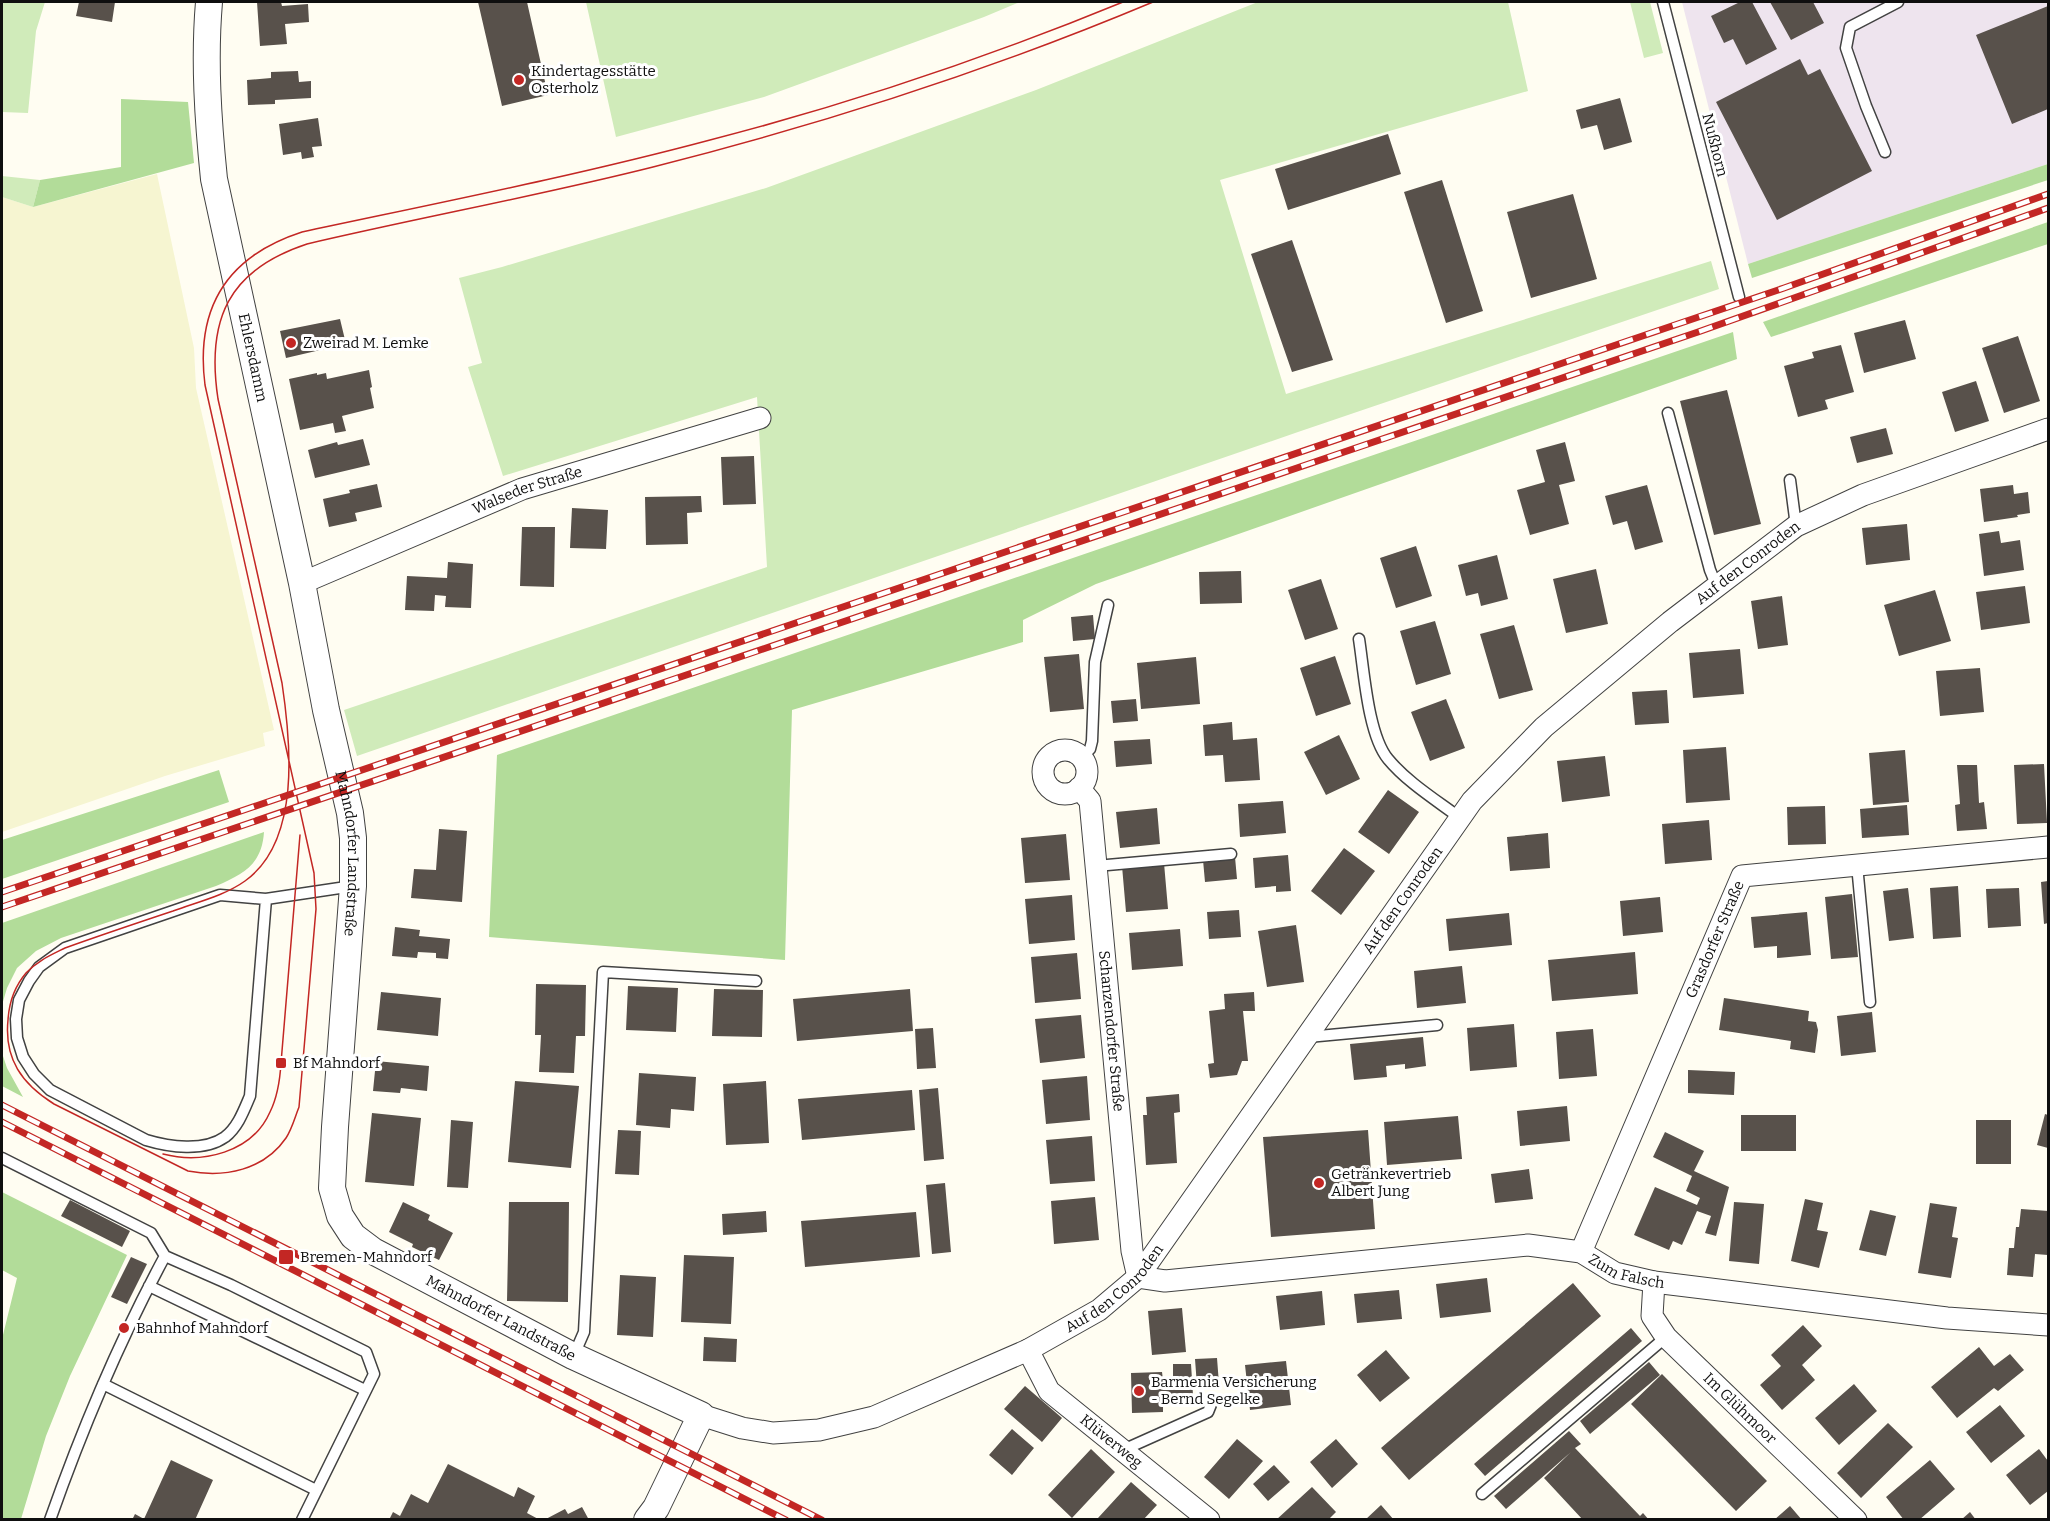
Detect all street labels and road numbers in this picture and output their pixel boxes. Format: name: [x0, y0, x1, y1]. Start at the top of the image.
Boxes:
street label: Nußhorn: [1698, 111, 1732, 179]
street label: Ehlersdamm: [234, 311, 271, 404]
street label: Walseder Straße: [470, 463, 584, 518]
street label: Auf den Conroden: [1692, 517, 1804, 608]
street label: Mahndorfer Landstraße: [331, 769, 362, 937]
street label: Auf den Conroden: [1359, 843, 1446, 957]
street label: Grasdorfer Straße: [1682, 878, 1748, 1001]
street label: Schanzendorfer Straße: [1095, 950, 1128, 1112]
street label: Auf den Conroden: [1062, 1241, 1167, 1336]
street label: Zum Falsch: [1585, 1250, 1666, 1292]
street label: Mahndorfer Landstraße: [423, 1271, 579, 1365]
street label: Im Glühmoor: [1700, 1369, 1781, 1448]
street label: Klüverweg: [1076, 1411, 1146, 1472]

